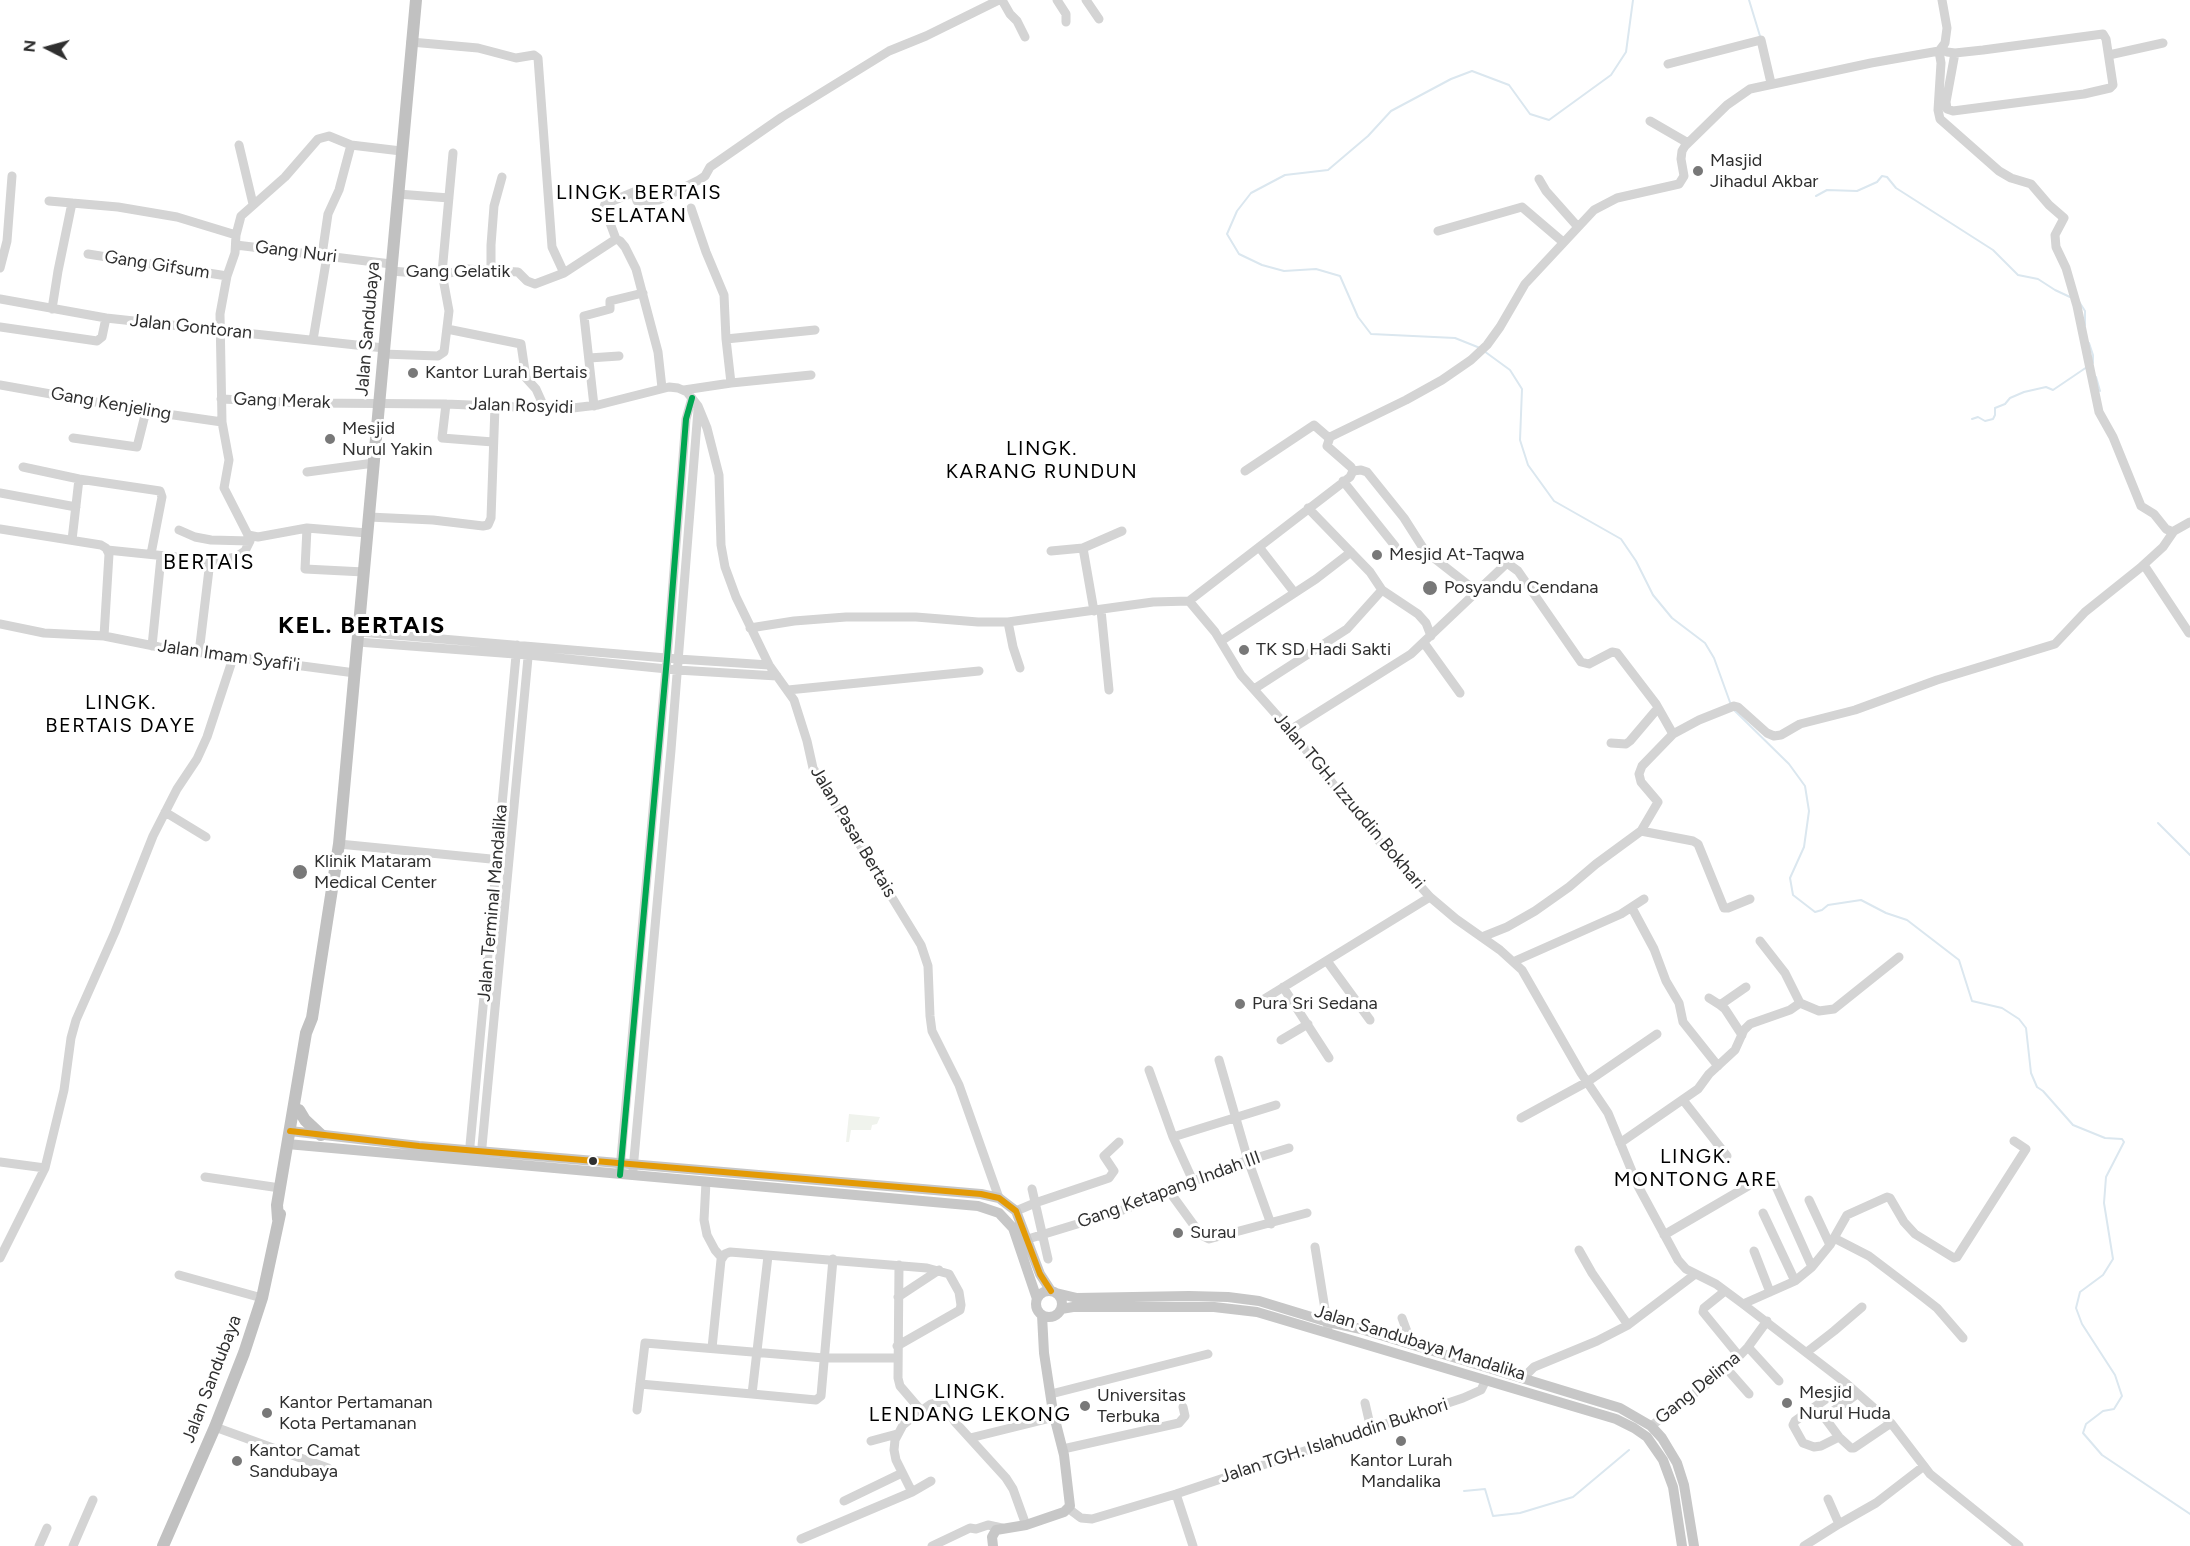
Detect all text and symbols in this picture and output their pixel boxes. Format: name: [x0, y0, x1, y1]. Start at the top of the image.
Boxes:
north arrow: [18, 18, 78, 78]
text: N: [20, 39, 40, 53]
place label: Masjid Jihadul Akbar: [1710, 150, 1818, 192]
marker: Masjid Jihadul Akbar: [1691, 164, 1705, 178]
district label: LINGK. BERTAIS SELATAN: [556, 181, 722, 228]
street label: Gang Nuri: [254, 236, 338, 268]
street label: Gang Gifsum: [103, 246, 211, 284]
street label: Jalan Sandubaya: [351, 261, 385, 397]
street label: Gang Gelatik: [406, 261, 510, 283]
street label: Jalan Gontoran: [129, 310, 253, 344]
place label: Kantor Lurah Bertais: [425, 362, 587, 384]
marker: Kantor Lurah Bertais: [406, 366, 420, 380]
street label: Gang Kenjeling: [49, 383, 173, 425]
street label: Gang Merak: [233, 389, 331, 413]
street label: Jalan Rosyidi: [468, 393, 574, 419]
place label: Mesjid Nurul Yakin: [342, 418, 432, 460]
marker: Mesjid Nurul Yakin: [323, 432, 337, 446]
district label: LINGK. KARANG RUNDUN: [946, 437, 1138, 484]
place label: Mesjid At-Taqwa: [1389, 544, 1524, 566]
marker: Mesjid At-Taqwa: [1370, 548, 1384, 562]
district label: BERTAIS: [163, 550, 255, 576]
place label: Posyandu Cendana: [1444, 577, 1598, 599]
marker: Posyandu Cendana: [1421, 579, 1439, 597]
district label: KEL. BERTAIS: [278, 612, 446, 640]
street label: Jalan Imam Syafi'i: [157, 635, 301, 677]
place label: TK SD Hadi Sakti: [1256, 639, 1391, 661]
marker: TK SD Hadi Sakti: [1237, 643, 1251, 657]
district label: LINGK. BERTAIS DAYE: [45, 691, 197, 738]
street label: Jalan TGH. Izzuddin Bokhari: [1269, 708, 1429, 894]
street label: Jalan Pasar Bertais: [805, 763, 901, 901]
street label: Jalan Terminal Mandalika: [474, 803, 512, 1003]
place label: Klinik Mataram Medical Center: [314, 851, 437, 894]
marker: Klinik Mataram Medical Center: [291, 863, 309, 881]
place label: Pura Sri Sedana: [1252, 993, 1378, 1015]
marker: Pura Sri Sedana: [1233, 997, 1247, 1011]
district label: LINGK. MONTONG ARE: [1614, 1145, 1778, 1192]
street label: Gang Ketapang Indah III: [1075, 1147, 1263, 1233]
unlabelled marker: [587, 1155, 599, 1167]
place label: Surau: [1190, 1222, 1236, 1244]
marker: Surau: [1171, 1226, 1185, 1240]
street label: Jalan Sandubaya Mandalika: [1312, 1301, 1528, 1385]
street label: Jalan Sandubaya: [178, 1312, 246, 1446]
street label: Gang Delima: [1651, 1347, 1745, 1429]
district label: LINGK. LENDANG LEKONG: [869, 1380, 1071, 1427]
place label: Mesjid Nurul Huda: [1799, 1382, 1891, 1424]
place label: Universitas Terbuka: [1097, 1385, 1186, 1428]
place label: Kantor Pertamanan Kota Pertamanan: [279, 1392, 433, 1434]
street label: Jalan TGH. Islahuddin Bukhori: [1217, 1394, 1451, 1488]
marker: Mesjid Nurul Huda: [1780, 1396, 1794, 1410]
marker: Universitas Terbuka: [1078, 1399, 1092, 1413]
marker: Kantor Pertamanan Kota Pertamanan: [260, 1406, 274, 1420]
marker: Kantor Lurah Mandalika: [1394, 1434, 1408, 1448]
place label: Kantor Camat Sandubaya: [249, 1440, 360, 1482]
place label: Kantor Lurah Mandalika: [1350, 1450, 1452, 1492]
marker: Kantor Camat Sandubaya: [230, 1454, 244, 1468]

